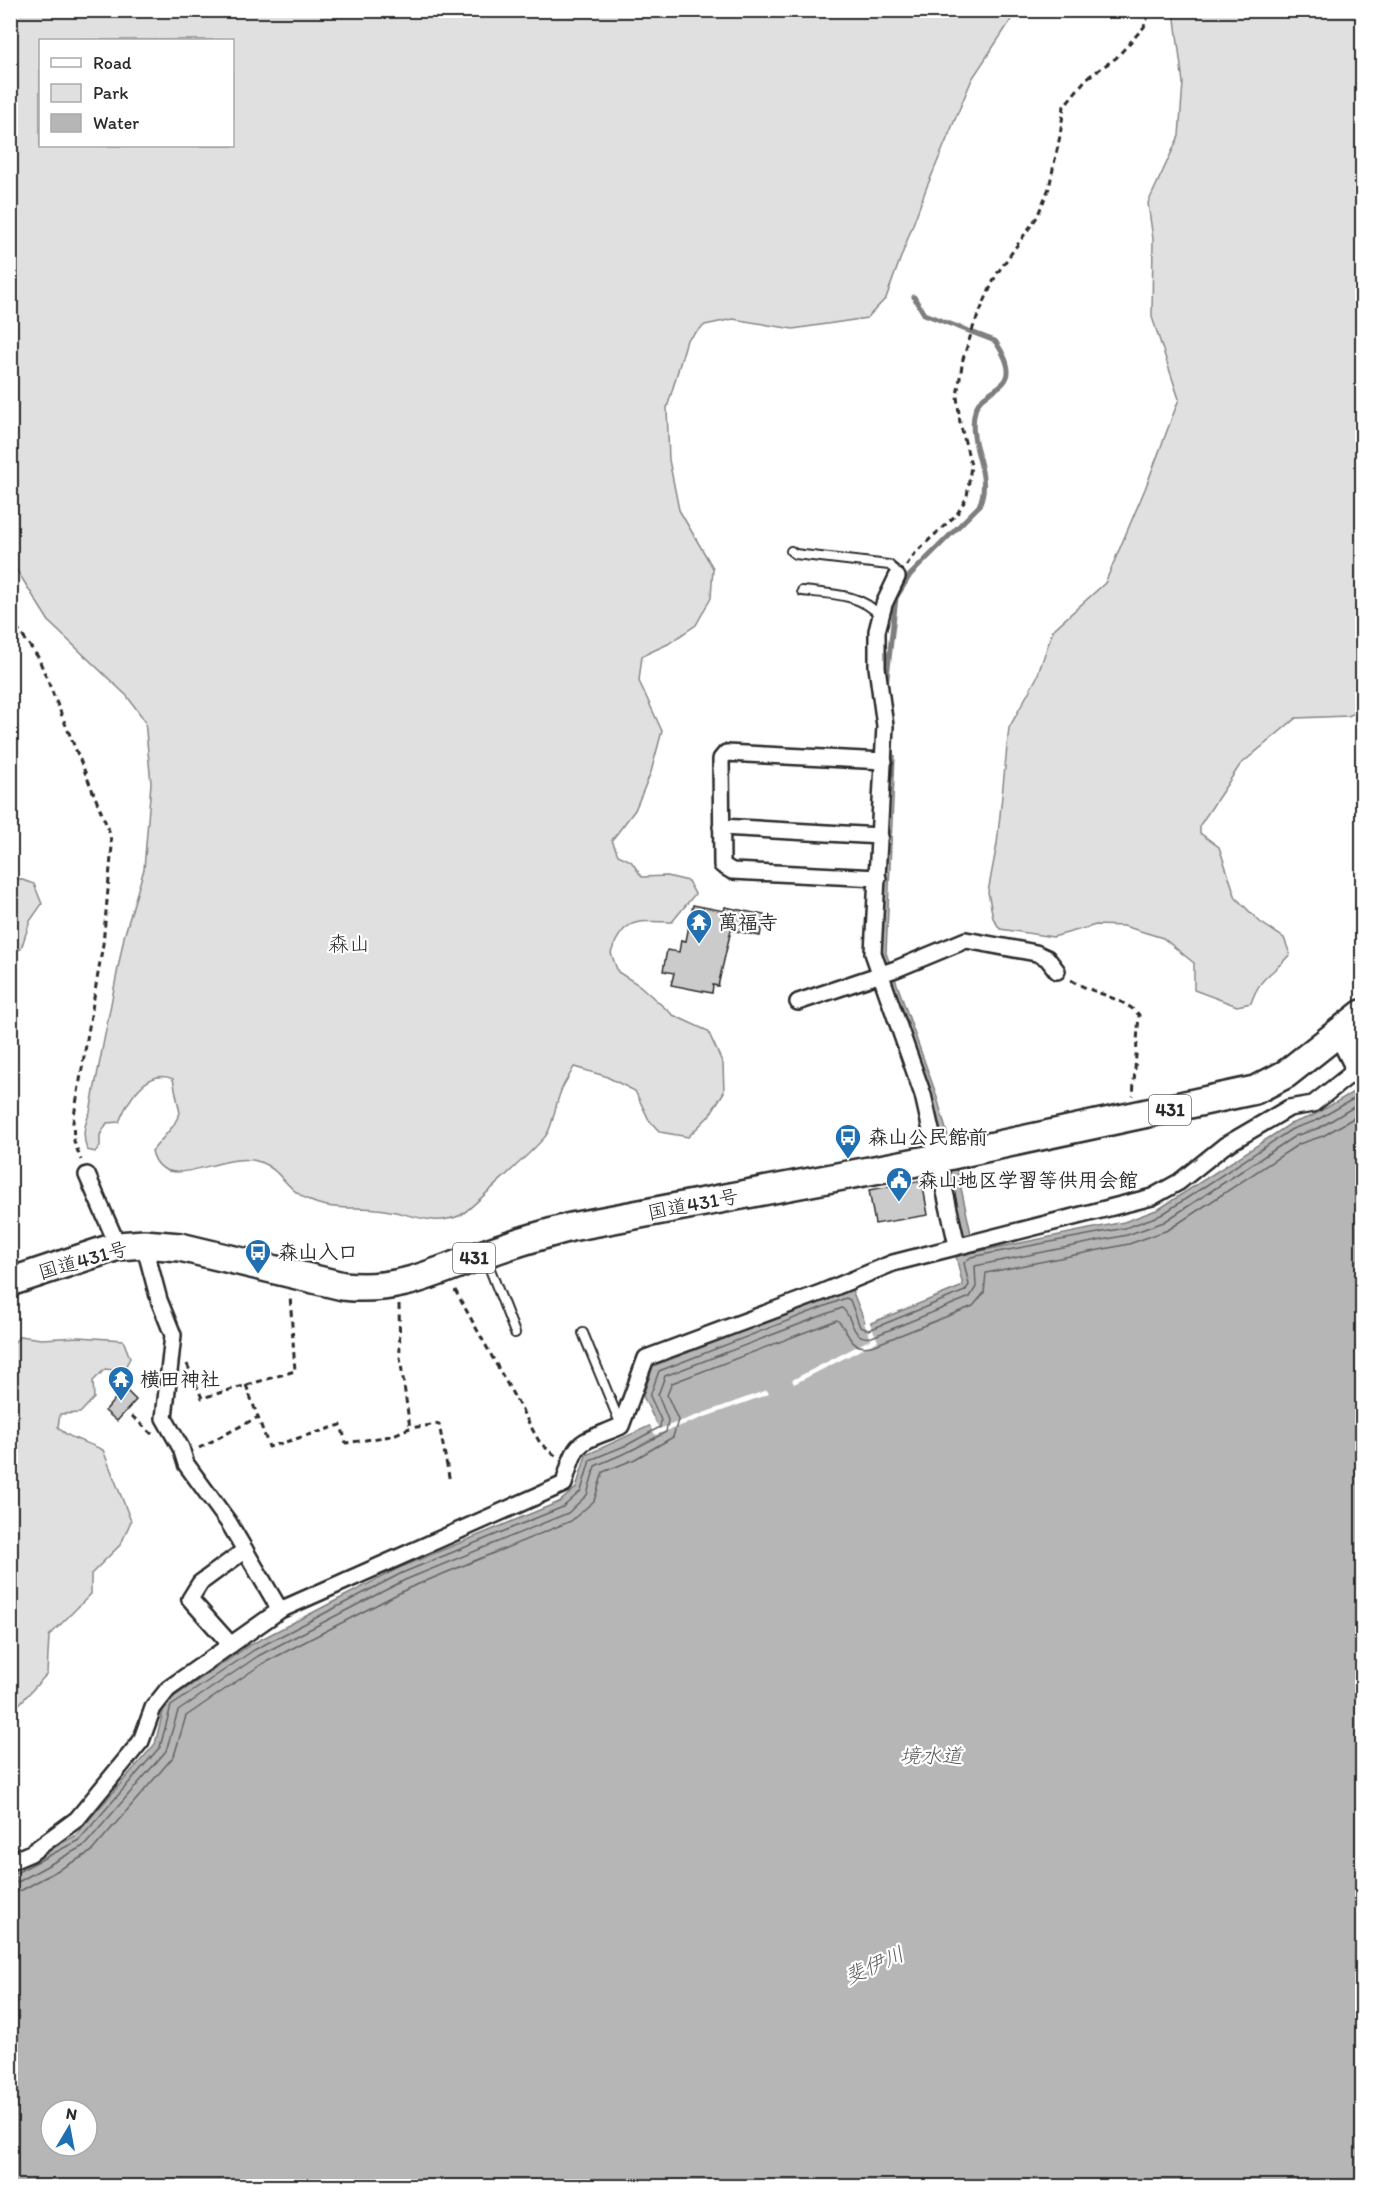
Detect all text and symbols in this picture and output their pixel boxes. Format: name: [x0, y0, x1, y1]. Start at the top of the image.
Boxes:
legend: [39, 39, 234, 147]
text: Road: [93, 52, 132, 74]
text: Park: [93, 82, 128, 104]
text: Water: [93, 112, 139, 134]
temple icon: 萬福寺: [684, 907, 714, 945]
place label: 萬福寺: [718, 910, 778, 934]
district label: 森山: [328, 931, 370, 956]
road number: 431: [1149, 1095, 1191, 1125]
bus stop icon: 森山公民館前: [833, 1122, 863, 1160]
place label: 森山公民館前: [868, 1125, 988, 1149]
public building icon: 森山地区学習等供用会館: [884, 1165, 914, 1203]
place label: 森山地区学習等供用会館: [918, 1168, 1138, 1192]
street label: 国道431号: [645, 1183, 741, 1225]
street label: 国道431号: [35, 1236, 131, 1284]
bus stop icon: 森山入口: [243, 1237, 273, 1275]
place label: 森山入口: [278, 1240, 358, 1264]
road number: 431: [453, 1243, 495, 1273]
temple icon: 横田神社: [106, 1364, 136, 1402]
place label: 横田神社: [140, 1367, 220, 1391]
water label: 境水道: [900, 1743, 964, 1768]
water label: 斐伊川: [840, 1941, 908, 1989]
north arrow: [39, 2098, 99, 2158]
text: N: [65, 2103, 78, 2124]

